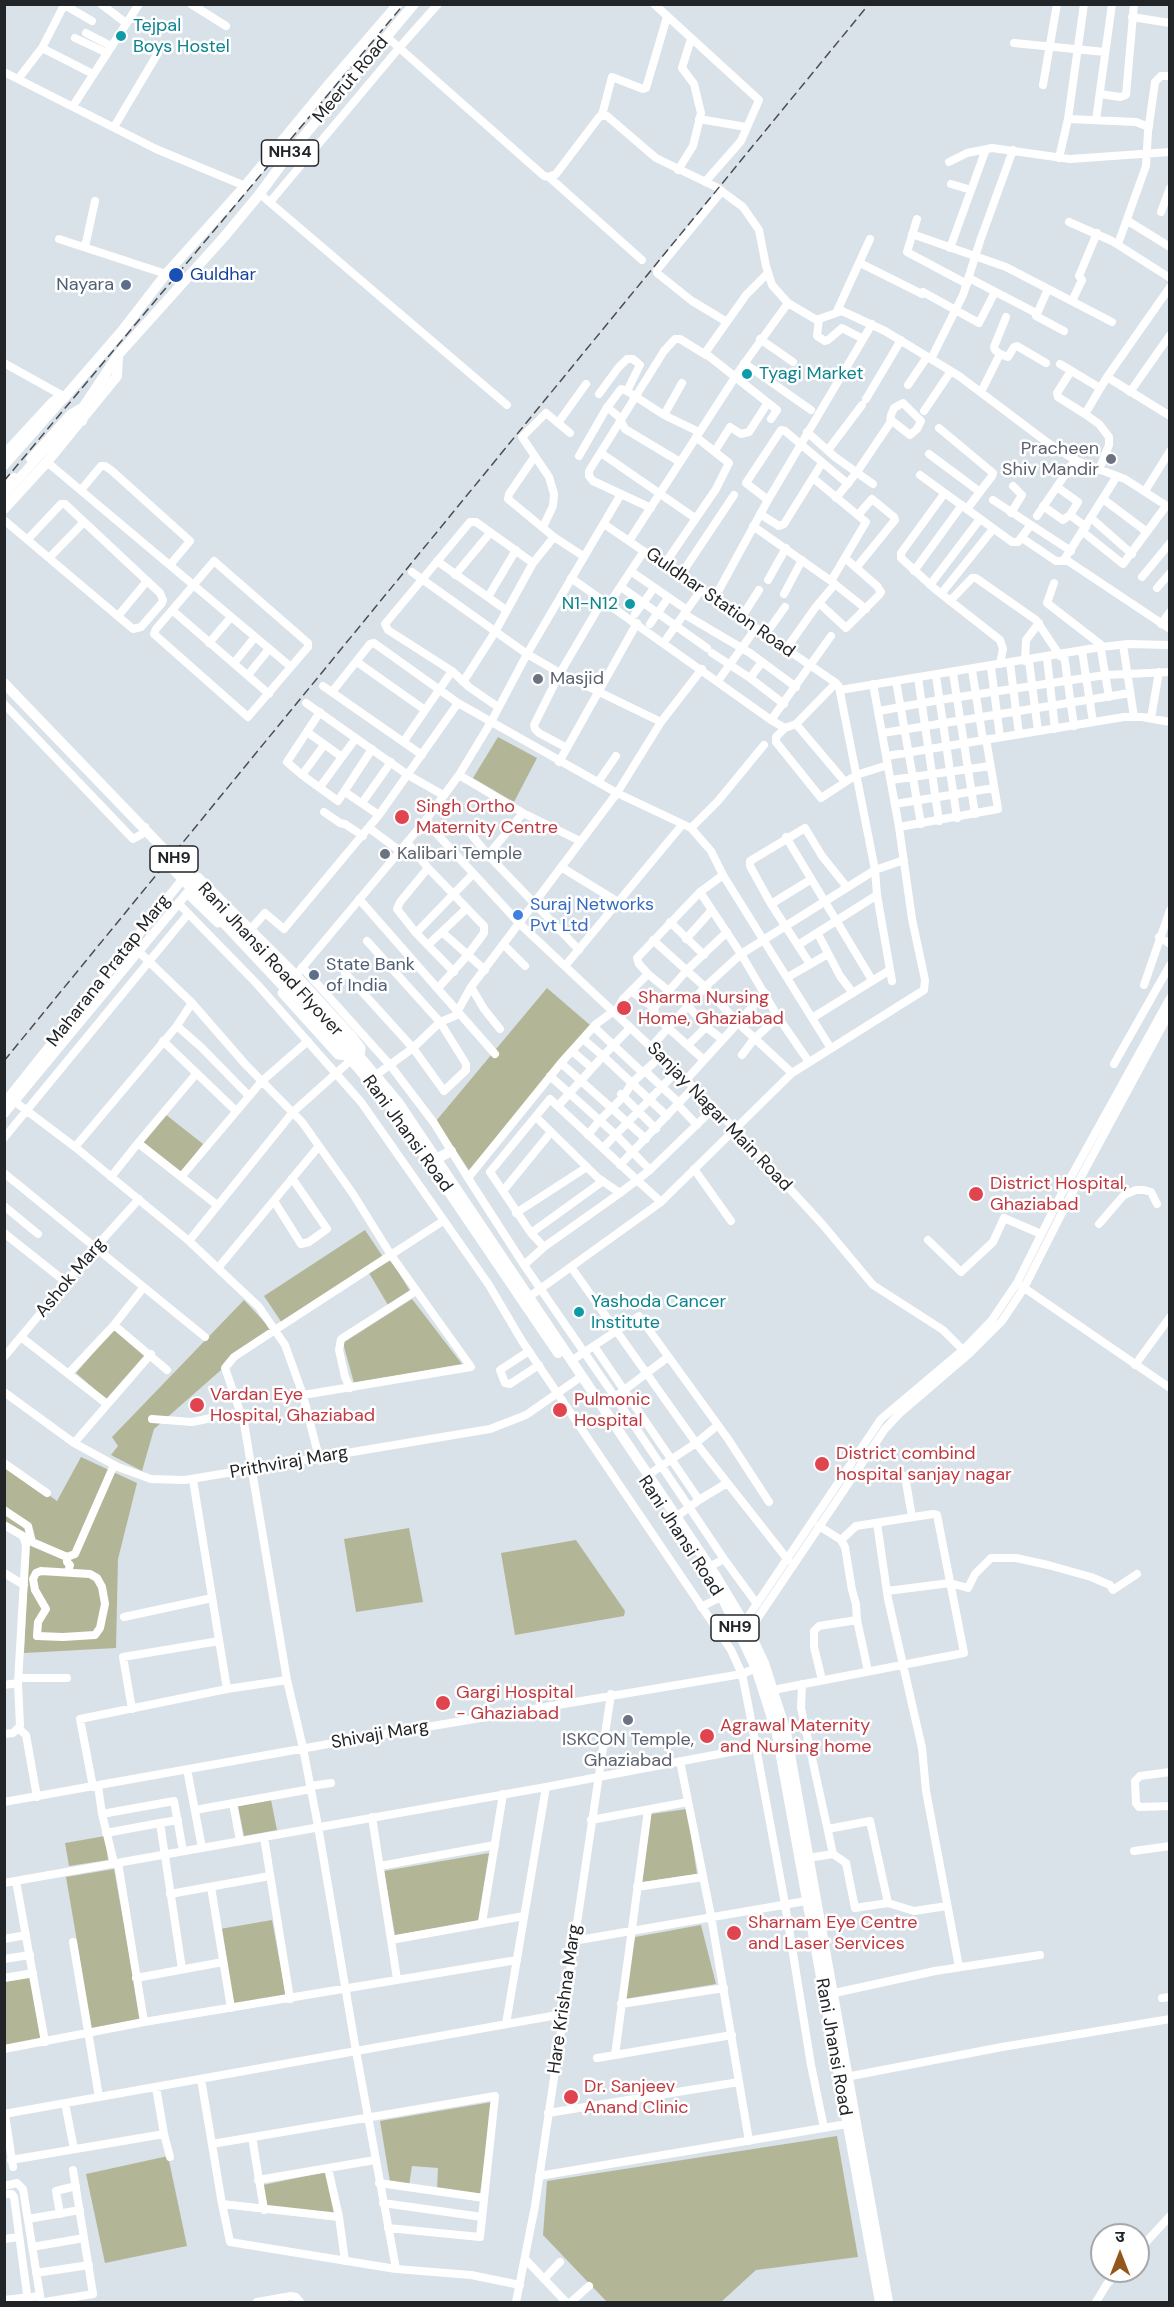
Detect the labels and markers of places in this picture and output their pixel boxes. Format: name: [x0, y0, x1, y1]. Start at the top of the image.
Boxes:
place label: Tejpal Boys Hostel: [133, 15, 230, 57]
marker: Tejpal Boys Hostel: [114, 29, 128, 43]
place label: Guldhar: [190, 264, 256, 286]
marker: Guldhar: [167, 266, 185, 284]
place label: Nayara: [56, 274, 114, 296]
marker: Nayara: [119, 278, 133, 292]
place label: Tyagi Market: [759, 363, 864, 385]
marker: Tyagi Market: [740, 367, 754, 381]
place label: Pracheen Shiv Mandir: [1002, 438, 1099, 480]
marker: Pracheen Shiv Mandir: [1104, 452, 1118, 466]
place label: N1-N12: [562, 593, 618, 615]
marker: N1-N12: [623, 597, 637, 611]
place label: Masjid: [550, 668, 604, 690]
marker: Masjid: [531, 672, 545, 686]
place label: Singh Ortho Maternity Centre: [416, 796, 558, 838]
marker: Singh Ortho Maternity Centre: [393, 808, 411, 826]
place label: Kalibari Temple: [397, 843, 522, 865]
marker: Kalibari Temple: [378, 847, 392, 861]
place label: Suraj Networks Pvt Ltd: [530, 894, 654, 936]
marker: Suraj Networks Pvt Ltd: [511, 908, 525, 922]
place label: State Bank of India: [326, 954, 415, 996]
marker: State Bank of India: [307, 968, 321, 982]
place label: Sharma Nursing Home, Ghaziabad: [638, 987, 784, 1030]
marker: Sharma Nursing Home, Ghaziabad: [615, 999, 633, 1017]
place label: District Hospital, Ghaziabad: [990, 1173, 1127, 1216]
marker: District Hospital, Ghaziabad: [967, 1185, 985, 1203]
place label: Yashoda Cancer Institute: [591, 1291, 726, 1334]
marker: Yashoda Cancer Institute: [572, 1305, 586, 1319]
place label: Vardan Eye Hospital, Ghaziabad: [210, 1384, 375, 1426]
place label: Pulmonic Hospital: [574, 1389, 650, 1432]
marker: Vardan Eye Hospital, Ghaziabad: [188, 1396, 206, 1414]
marker: Pulmonic Hospital: [551, 1401, 569, 1419]
place label: District combind hospital sanjay nagar: [836, 1443, 1012, 1486]
marker: District combind hospital sanjay nagar: [813, 1455, 831, 1473]
place label: Gargi Hospital - Ghaziabad: [456, 1682, 573, 1724]
marker: Gargi Hospital - Ghaziabad: [434, 1694, 452, 1712]
marker: ISKCON Temple, Ghaziabad: [621, 1713, 635, 1727]
place label: Agrawal Maternity and Nursing home: [720, 1715, 871, 1758]
marker: Agrawal Maternity and Nursing home: [698, 1727, 716, 1745]
place label: ISKCON Temple, Ghaziabad: [562, 1729, 694, 1772]
place label: Sharnam Eye Centre and Laser Services: [748, 1912, 918, 1954]
marker: Sharnam Eye Centre and Laser Services: [725, 1924, 743, 1942]
place label: Dr. Sanjeev Anand Clinic: [584, 2076, 689, 2118]
marker: Dr. Sanjeev Anand Clinic: [562, 2088, 580, 2106]

